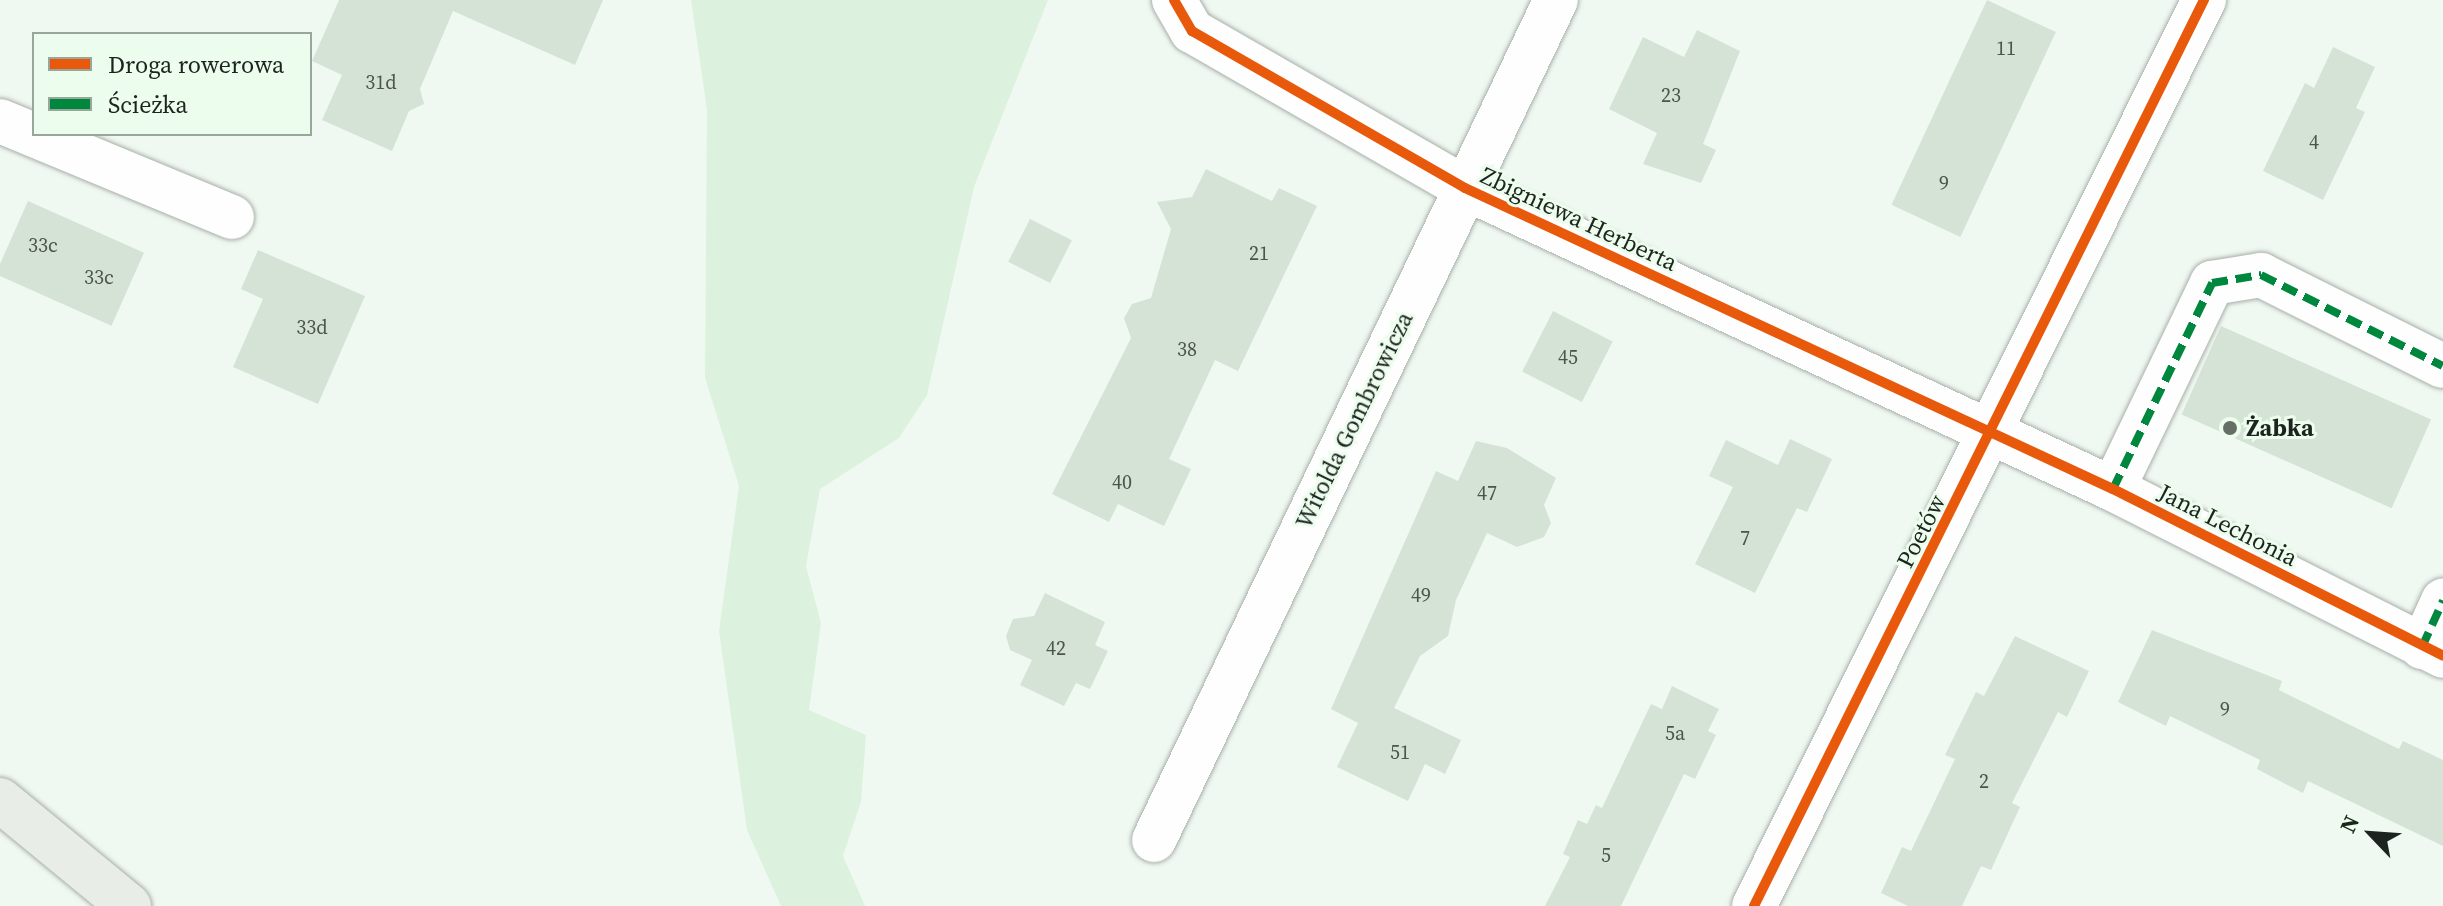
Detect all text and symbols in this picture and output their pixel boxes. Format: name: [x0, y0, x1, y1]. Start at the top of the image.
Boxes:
legend: [32, 32, 312, 136]
house number: 11: [1996, 36, 2016, 60]
text: Droga rowerowa: [108, 48, 284, 81]
house number: 31d: [365, 70, 397, 94]
house number: 23: [1661, 83, 1681, 107]
text: Ścieżka: [108, 88, 188, 121]
house number: 4: [2309, 130, 2319, 154]
street label: Zbigniewa Herberta: [1476, 161, 1682, 277]
house number: 9: [1939, 171, 1949, 195]
house number: 33c: [28, 233, 58, 257]
house number: 21: [1249, 241, 1269, 265]
house number: 33c: [84, 265, 114, 289]
street label: Witolda Gombrowicza: [1289, 307, 1419, 533]
house number: 33d: [296, 315, 328, 339]
house number: 38: [1177, 337, 1197, 361]
house number: 45: [1558, 345, 1578, 369]
place label: Żabka: [2246, 414, 2314, 442]
marker: Żabka: [2221, 419, 2239, 437]
house number: 40: [1112, 470, 1132, 494]
street label: Jana Lechonia: [2154, 478, 2302, 572]
house number: 47: [1477, 481, 1497, 505]
street label: Poetów: [1890, 490, 1952, 572]
house number: 7: [1740, 526, 1750, 550]
house number: 49: [1411, 583, 1431, 607]
house number: 42: [1046, 636, 1066, 660]
house number: 9: [2220, 697, 2230, 721]
house number: 5a: [1665, 721, 1685, 745]
house number: 51: [1390, 740, 1410, 764]
house number: 2: [1979, 769, 1989, 793]
north arrow: [2331, 794, 2411, 874]
text: N: [2332, 810, 2366, 837]
house number: 5: [1601, 843, 1611, 867]

